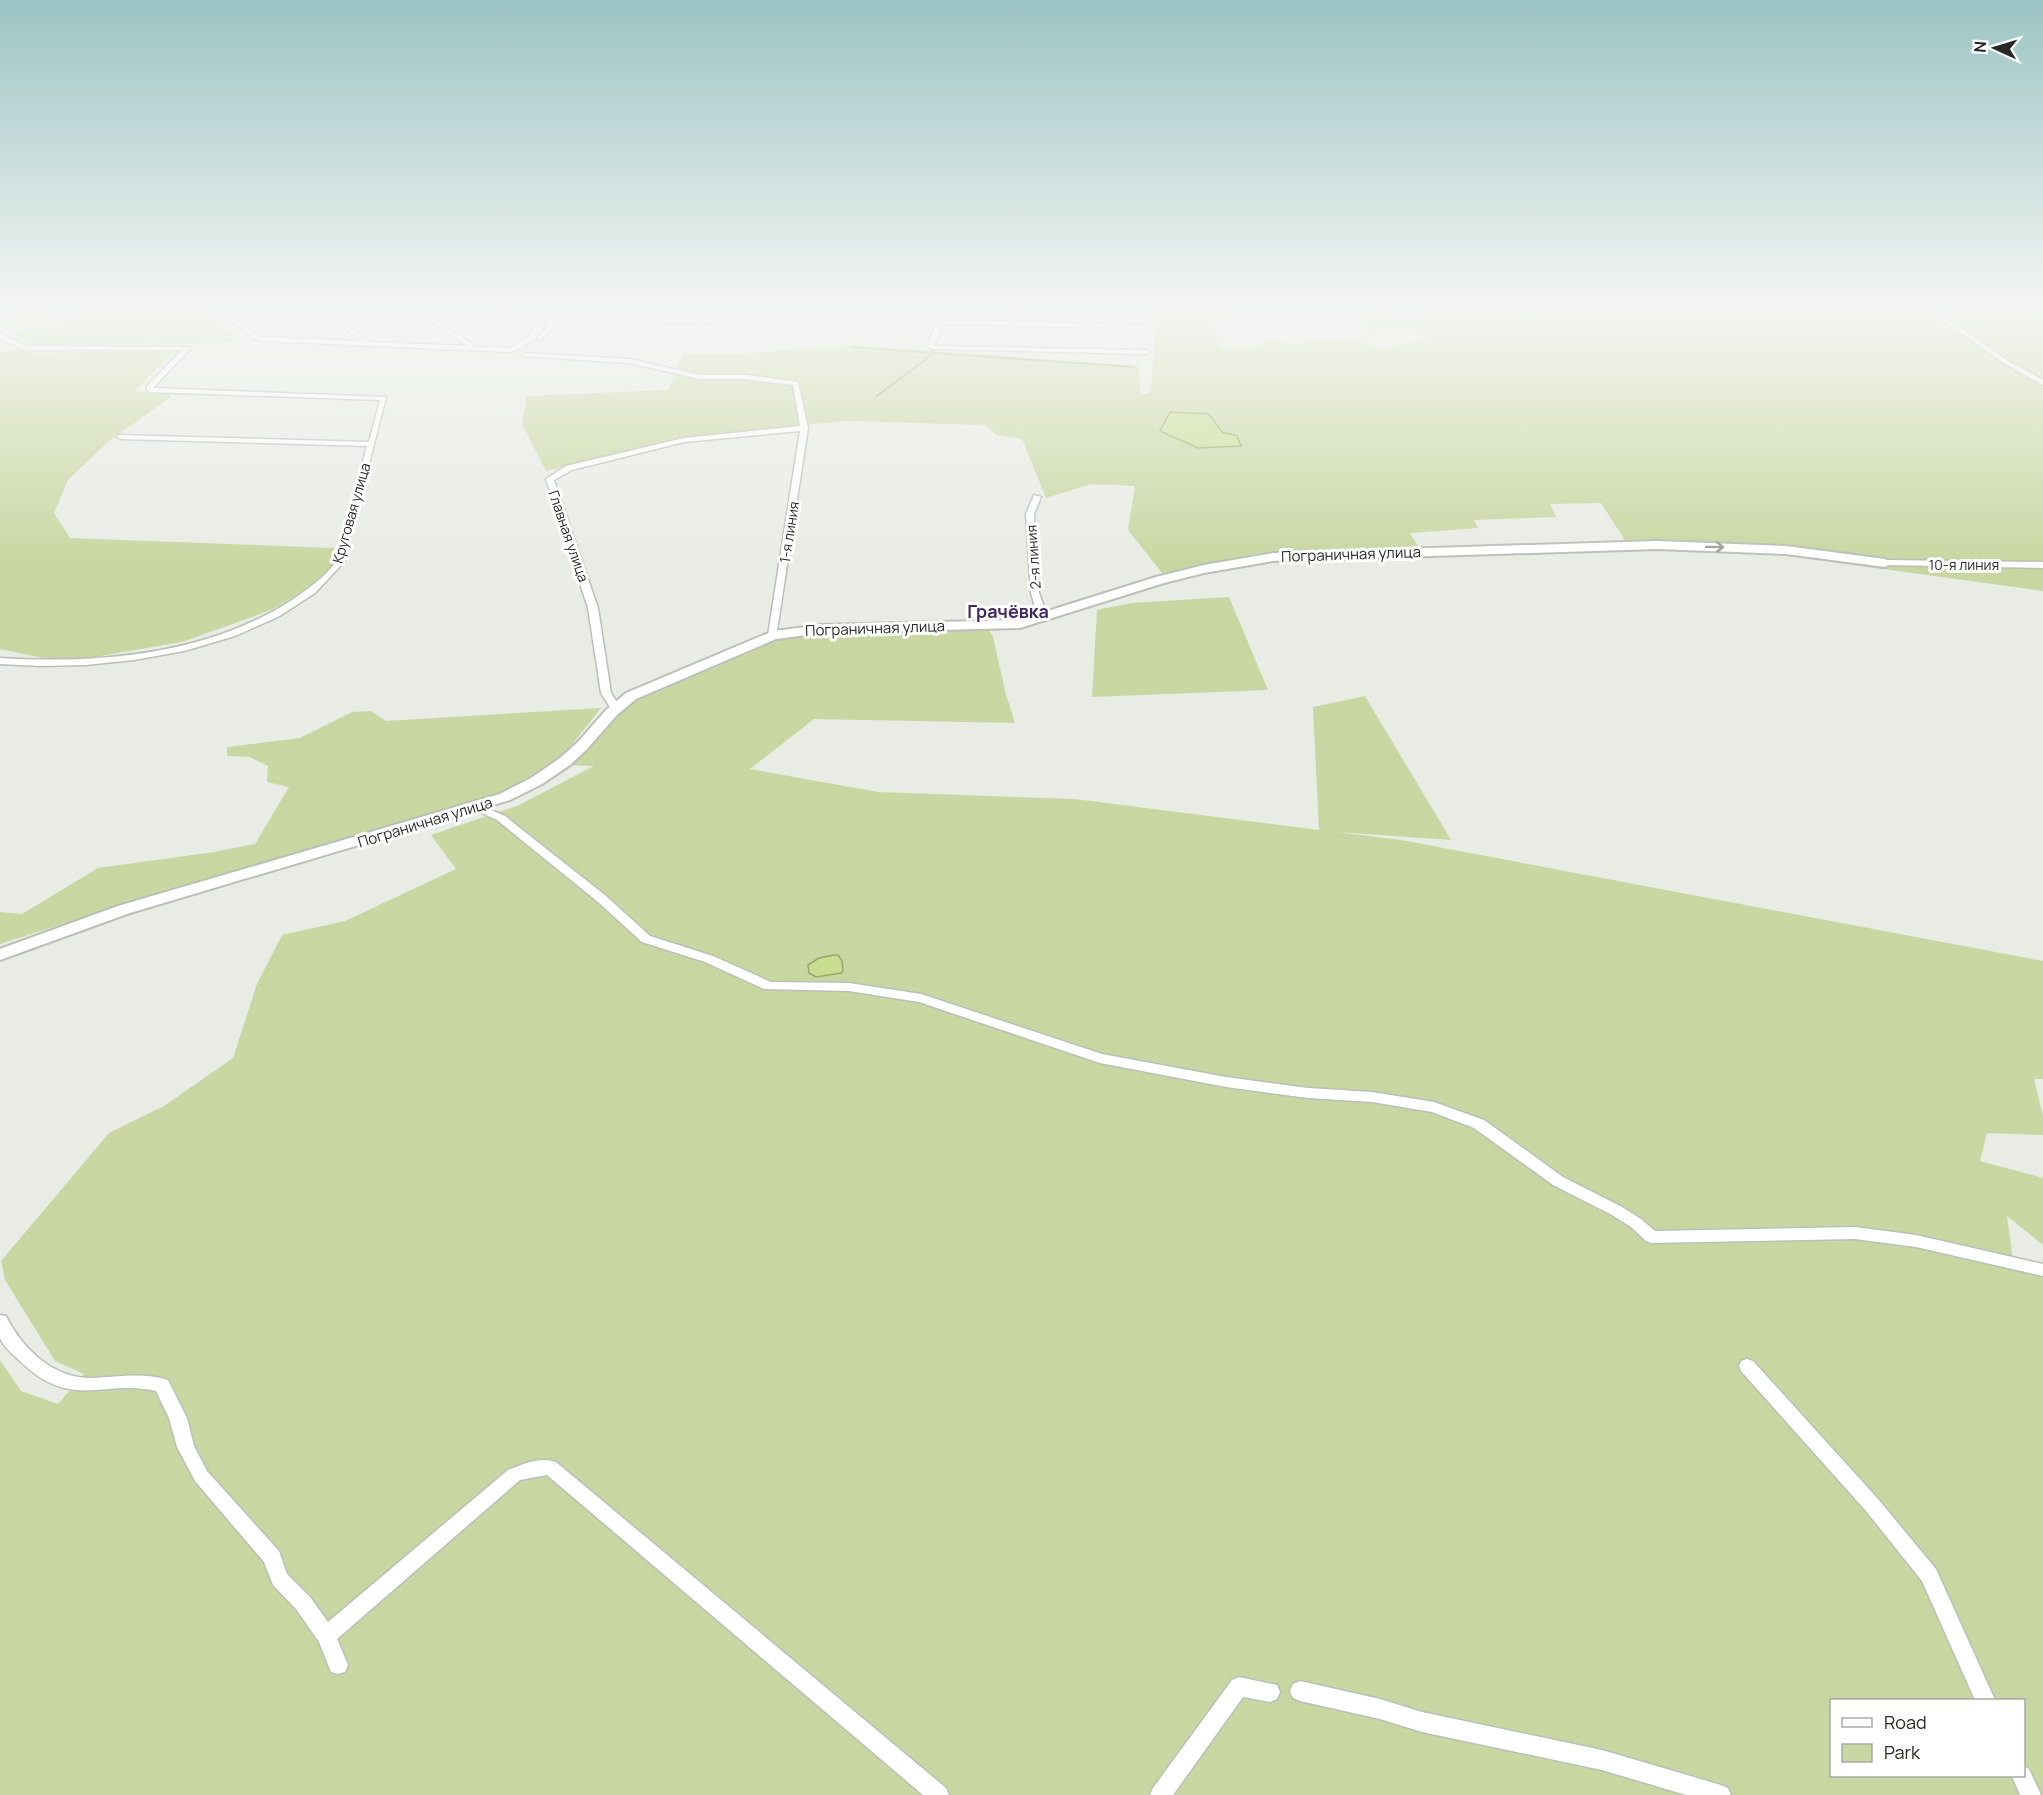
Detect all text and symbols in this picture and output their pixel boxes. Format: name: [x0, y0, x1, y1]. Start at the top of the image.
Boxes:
north arrow: [1965, 18, 2025, 78]
text: N: [1969, 40, 1991, 53]
street label: Круговая улица: [328, 461, 374, 565]
street label: Главная улица: [544, 488, 594, 584]
street label: 1-я линия: [775, 500, 803, 564]
street label: 2-я линия: [1021, 524, 1045, 590]
street label: Пограничная улица: [1281, 541, 1421, 567]
one-way arrow: [1705, 541, 1725, 553]
street label: 10-я линия: [1929, 555, 1999, 574]
district label: Грачёвка: [967, 599, 1049, 623]
street label: Пограничная улица: [805, 615, 945, 641]
street label: Пограничная улица: [355, 792, 495, 852]
legend: [1830, 1699, 2025, 1777]
text: Road: [1884, 1710, 1927, 1734]
text: Park: [1884, 1740, 1921, 1764]

